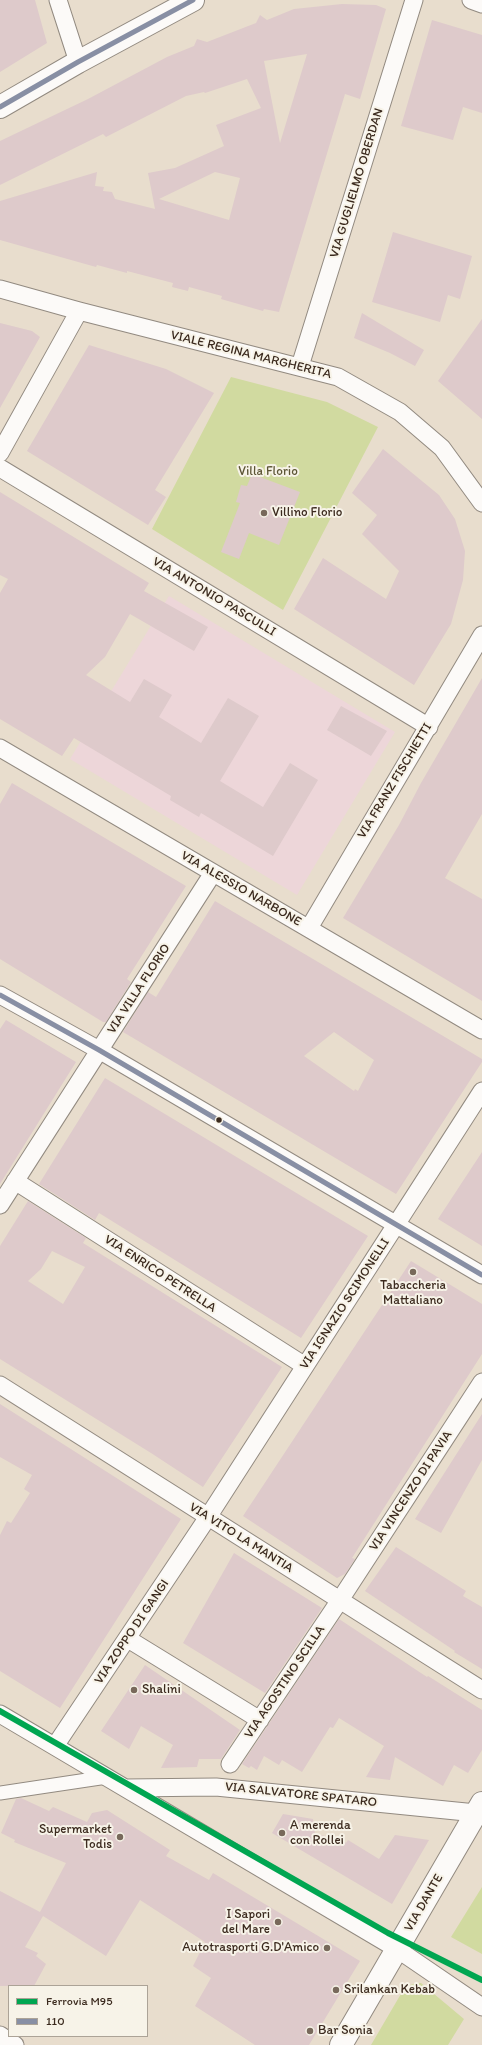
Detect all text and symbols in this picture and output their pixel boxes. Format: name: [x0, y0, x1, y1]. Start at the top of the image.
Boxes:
street label: VIA GUGLIELMO OBERDAN: [327, 106, 387, 260]
street label: VIALE REGINA MARGHERITA: [169, 327, 333, 383]
park label: Villa Florio: [238, 464, 298, 480]
place label: Villino Florio: [272, 505, 342, 521]
marker: Villino Florio: [259, 508, 269, 518]
street label: VIA ANTONIO PASCULLI: [150, 554, 278, 640]
street label: VIA FRANZ FISCHIETTI: [354, 720, 436, 842]
street label: VIA ALESSIO NARBONE: [178, 848, 304, 930]
street label: VIA VILLA FLORIO: [104, 941, 174, 1037]
unlabelled marker: [214, 1115, 224, 1125]
street label: VIA ENRICO PETRELLA: [101, 1232, 219, 1316]
street label: VIA IGNAZIO SCIMONELLI: [297, 1235, 393, 1373]
marker: Tabaccheria Mattaliano: [408, 1267, 418, 1277]
place label: Tabaccheria Mattaliano: [380, 1278, 446, 1309]
street label: VIA VINCENZO DI PAVIA: [366, 1428, 456, 1554]
street label: VIA VITO LA MANTIA: [186, 1500, 296, 1576]
street label: VIA ZOPPO DI GANGI: [91, 1577, 173, 1687]
street label: VIA AGOSTINO SCILLA: [241, 1623, 329, 1741]
place label: Shalini: [142, 1682, 181, 1698]
marker: Shalini: [129, 1685, 139, 1695]
street label: VIA SALVATORE SPATARO: [224, 1779, 378, 1811]
place label: A merenda con Rollei: [290, 1818, 351, 1849]
place label: Supermarket Todis: [39, 1822, 112, 1853]
marker: A merenda con Rollei: [277, 1828, 287, 1838]
marker: Supermarket Todis: [115, 1832, 125, 1842]
street label: VIA DANTE: [401, 1871, 447, 1935]
place label: I Sapori del Mare: [222, 1907, 270, 1938]
marker: I Sapori del Mare: [273, 1917, 283, 1927]
place label: Autotrasporti G.D'Amico: [182, 1940, 319, 1956]
marker: Autotrasporti G.D'Amico: [322, 1943, 332, 1953]
place label: Srilankan Kebab: [344, 1982, 435, 1998]
legend: [8, 1985, 148, 2037]
marker: Srilankan Kebab: [331, 1985, 341, 1995]
text: Ferrovia M95: [46, 1994, 112, 2008]
text: 110: [46, 2014, 65, 2028]
place label: Bar Sonia: [318, 2023, 373, 2039]
marker: Bar Sonia: [305, 2026, 315, 2036]

